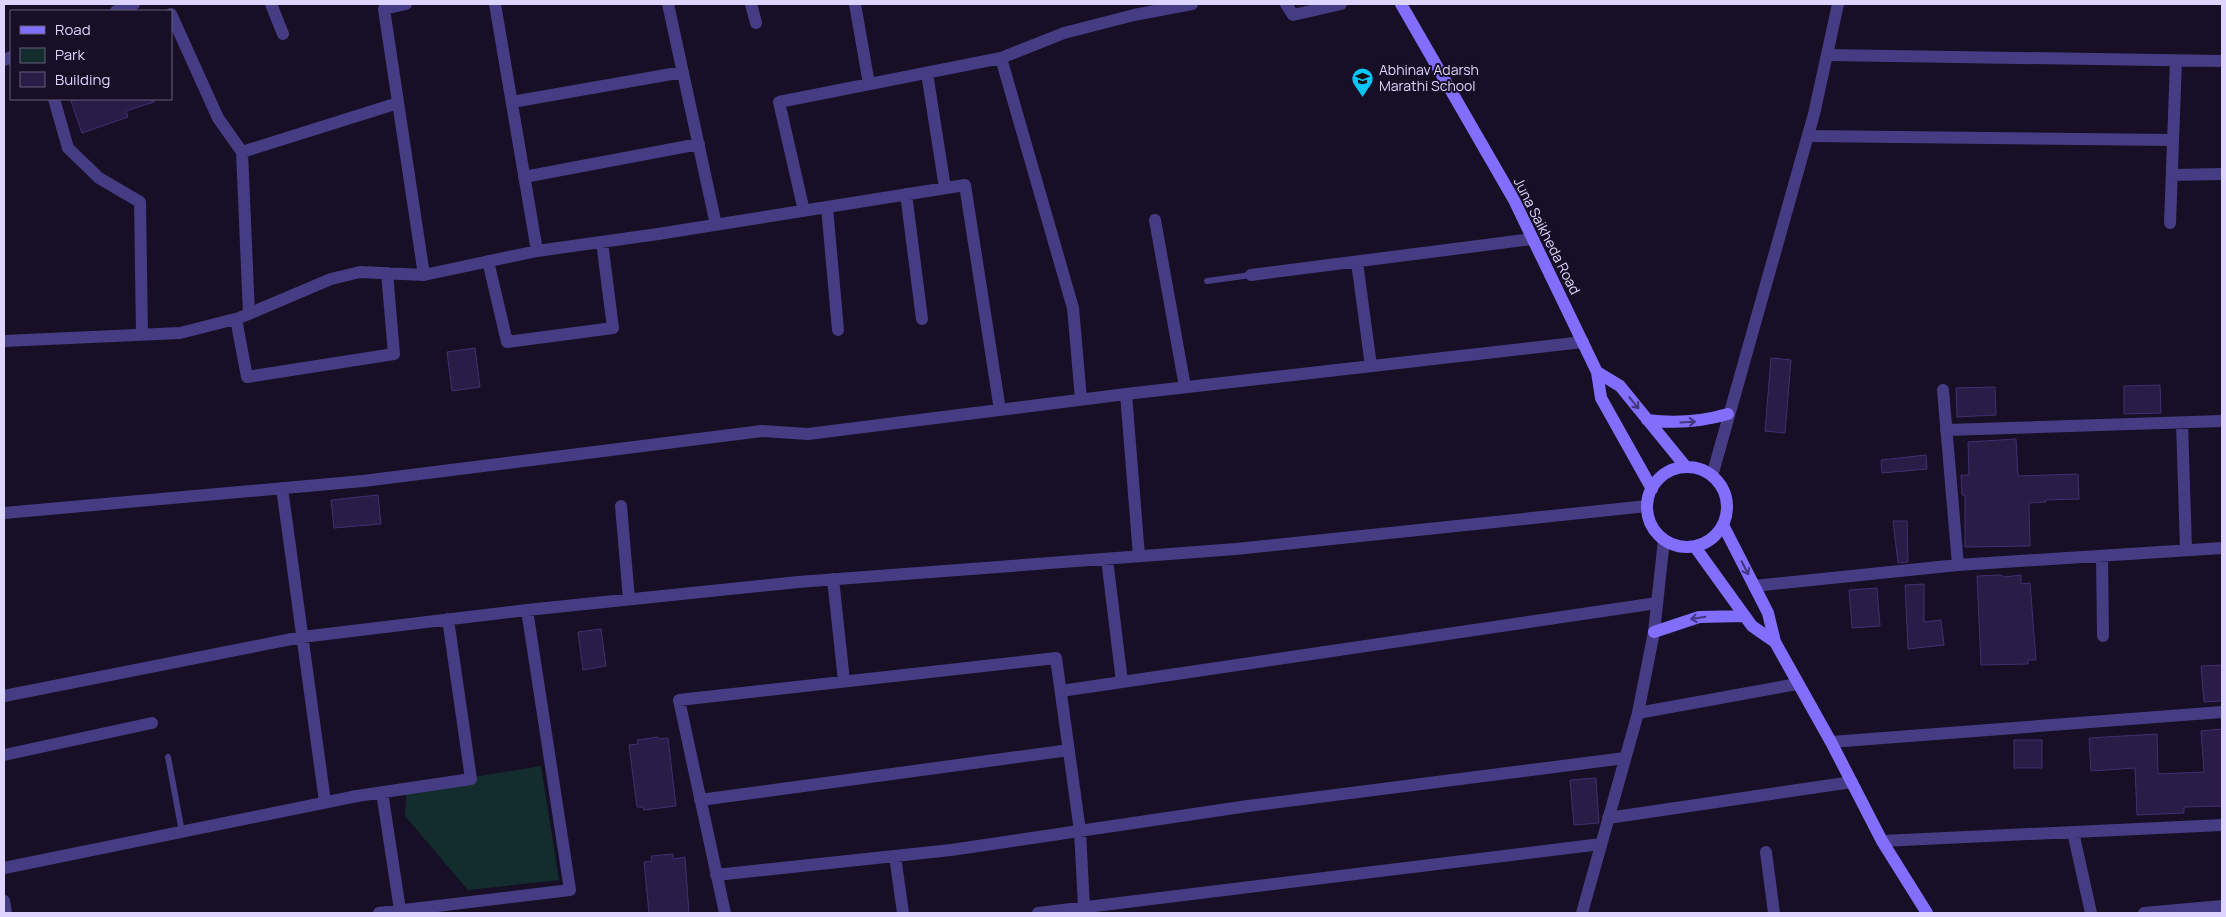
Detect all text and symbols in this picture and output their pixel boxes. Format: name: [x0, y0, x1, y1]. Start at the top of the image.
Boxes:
legend: [10, 10, 172, 100]
text: Road: [55, 19, 91, 40]
text: Park: [55, 44, 85, 65]
place label: Abhinav Adarsh Marathi School: [1379, 60, 1479, 95]
school or university icon: Abhinav Adarsh Marathi School: [1351, 66, 1375, 97]
text: Building: [55, 69, 110, 90]
street label: Juna Saikheda Road: [1510, 174, 1585, 298]
one-way arrow: [1628, 396, 1639, 409]
one-way arrow: [1680, 418, 1696, 427]
one-way arrow: [1741, 560, 1750, 575]
one-way arrow: [1691, 613, 1707, 623]

